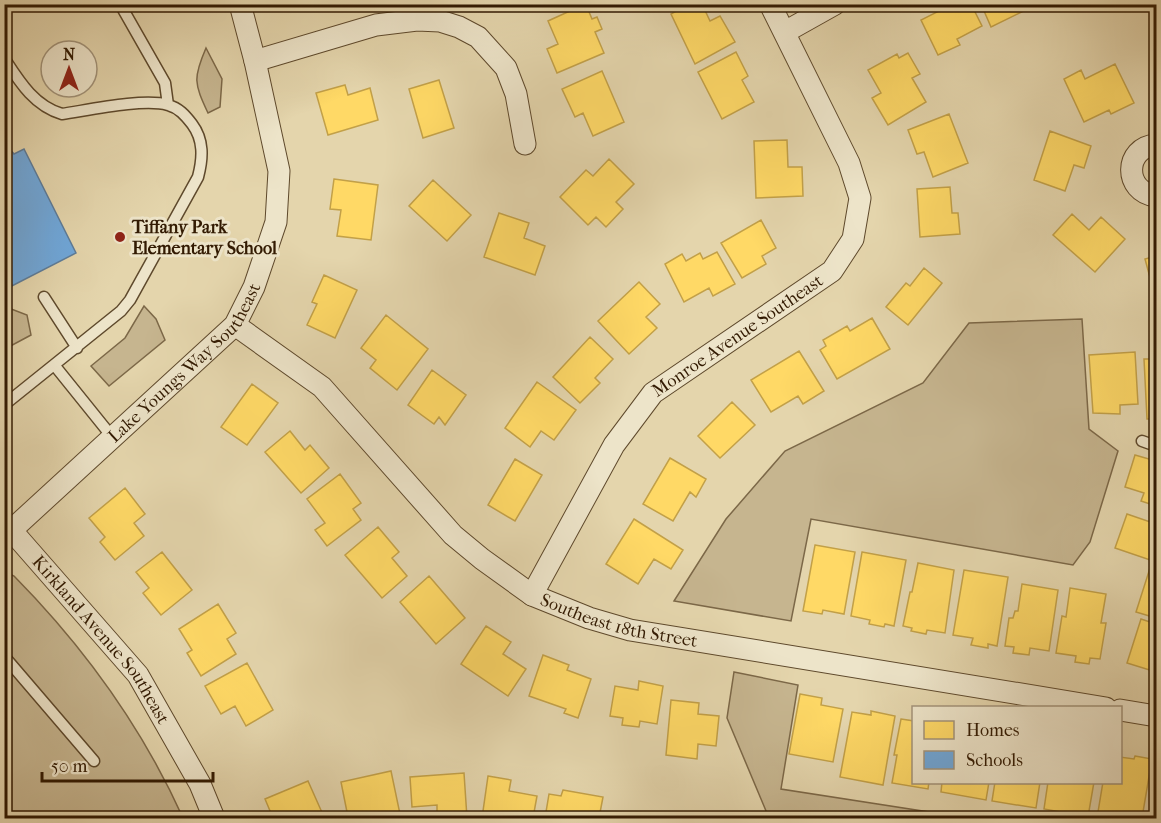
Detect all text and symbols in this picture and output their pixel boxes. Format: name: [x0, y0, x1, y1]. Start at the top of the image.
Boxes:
north arrow: [39, 39, 99, 99]
text: N: [63, 45, 76, 64]
place label: Tiffany Park Elementary School: [131, 217, 278, 259]
marker: Tiffany Park Elementary School: [113, 230, 127, 244]
street label: Monroe Avenue Southeast: [648, 270, 827, 401]
street label: Lake Youngs Way Southeast: [104, 280, 265, 447]
street label: Kirkland Avenue Southeast: [28, 551, 174, 728]
street label: Southeast 18th Street: [537, 589, 700, 652]
legend: [912, 706, 1122, 784]
text: Homes: [966, 720, 1020, 741]
scale bar: [42, 745, 213, 783]
text: Schools: [966, 750, 1023, 771]
text: 50 m: [51, 756, 88, 777]

